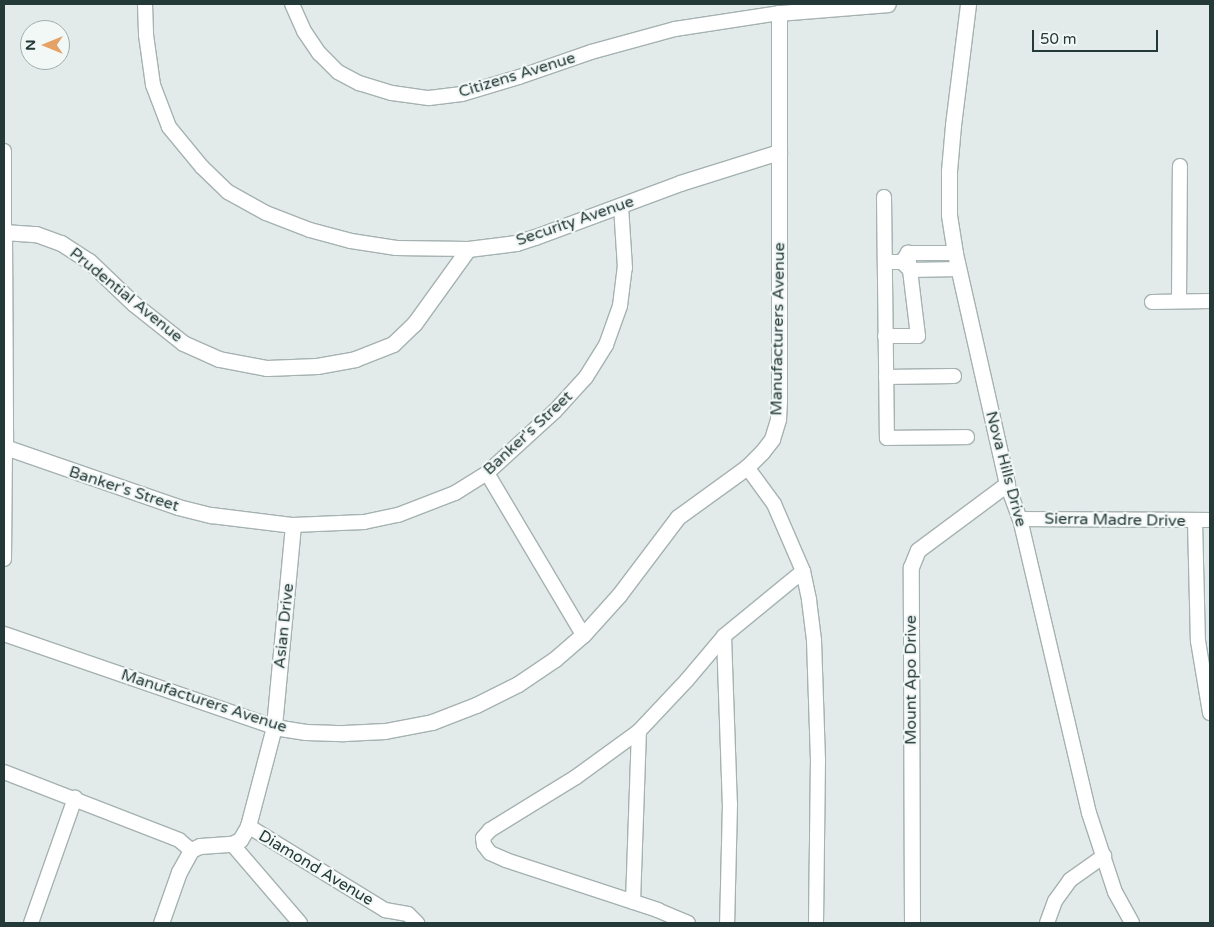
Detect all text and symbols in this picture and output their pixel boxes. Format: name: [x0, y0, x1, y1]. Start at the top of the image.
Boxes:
north arrow: [20, 20, 70, 70]
scale bar: [1034, 20, 1160, 52]
text: 50 m: [1040, 30, 1077, 48]
text: N: [22, 39, 39, 51]
street label: Citizens Avenue: [456, 48, 578, 102]
street label: Security Avenue: [514, 192, 636, 250]
street label: Manufacturers Avenue: [767, 242, 789, 416]
street label: Prudential Avenue: [66, 244, 186, 346]
street label: Banker's Street: [480, 387, 576, 479]
street label: Nova Hills Drive: [981, 409, 1031, 529]
street label: Banker's Street: [66, 462, 182, 516]
street label: Sierra Madre Drive: [1044, 509, 1186, 531]
street label: Asian Drive: [270, 582, 298, 670]
street label: Mount Apo Drive: [901, 615, 921, 745]
street label: Manufacturers Avenue: [119, 665, 289, 737]
street label: Diamond Avenue: [255, 826, 377, 910]

